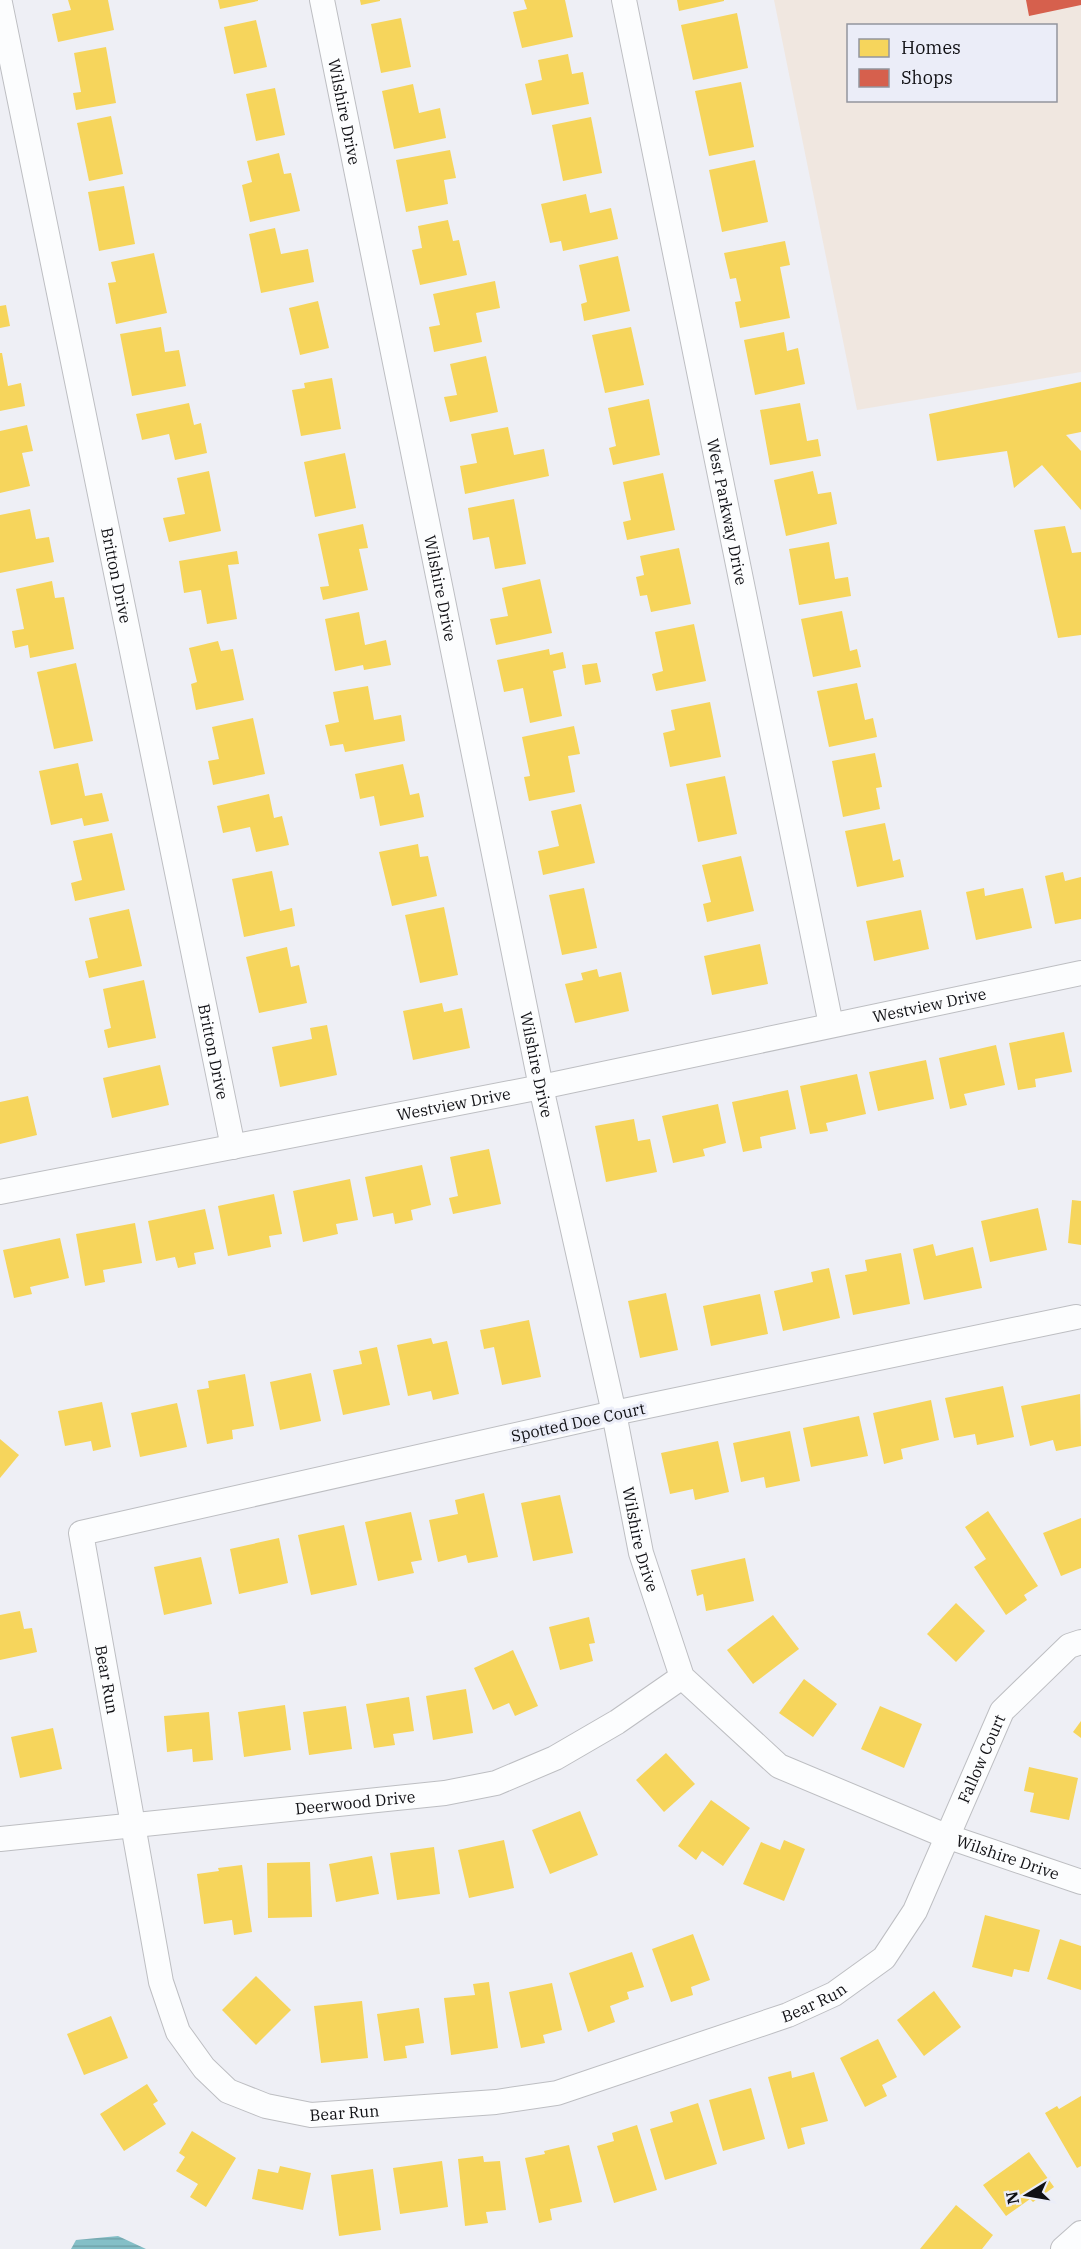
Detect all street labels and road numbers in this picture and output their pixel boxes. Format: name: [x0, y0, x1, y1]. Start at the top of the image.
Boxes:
street label: Wilshire Drive: [324, 57, 365, 167]
street label: West Parkway Drive: [703, 437, 752, 587]
street label: Britton Drive: [97, 526, 136, 625]
street label: Wilshire Drive: [420, 533, 461, 643]
street label: Westview Drive: [871, 983, 988, 1027]
street label: Britton Drive: [194, 1002, 233, 1101]
street label: Wilshire Drive: [516, 1010, 558, 1119]
street label: Westview Drive: [395, 1083, 512, 1125]
street label: Spotted Doe Court: [509, 1398, 647, 1446]
street label: Wilshire Drive: [618, 1485, 663, 1594]
street label: Bear Run: [91, 1643, 123, 1716]
street label: Fallow Court: [953, 1711, 1009, 1806]
street label: Deerwood Drive: [294, 1786, 416, 1818]
street label: Wilshire Drive: [953, 1830, 1062, 1884]
street label: Bear Run: [779, 1978, 850, 2027]
street label: Bear Run: [309, 2100, 380, 2125]

